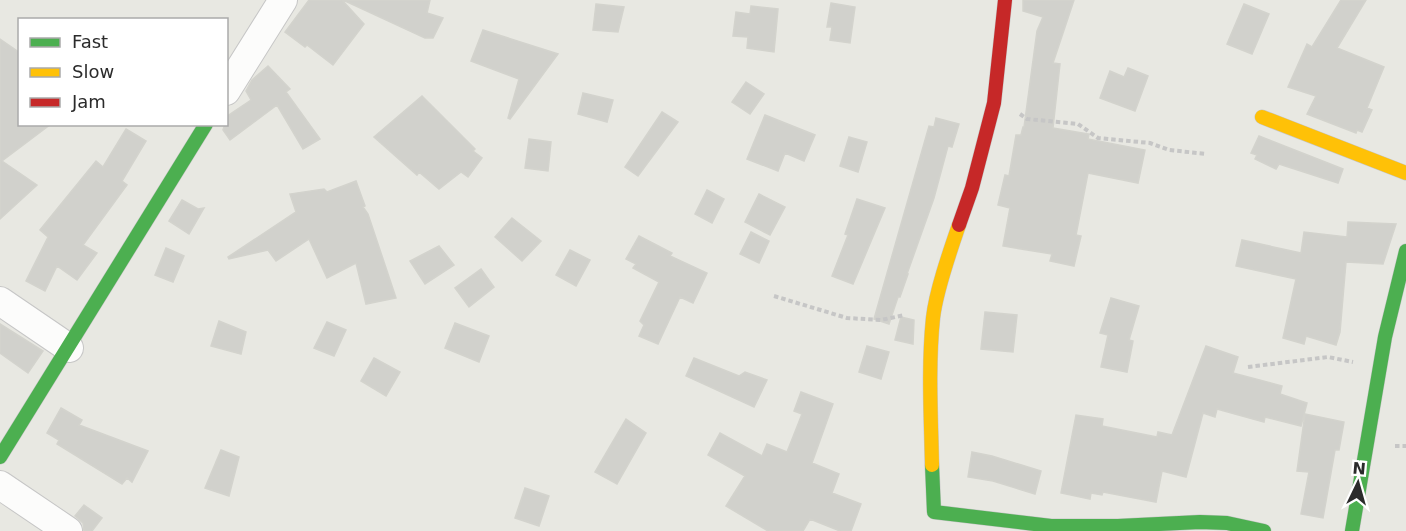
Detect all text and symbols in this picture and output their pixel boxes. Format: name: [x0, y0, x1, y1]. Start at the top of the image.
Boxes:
legend: [18, 18, 228, 126]
text: Fast: [72, 31, 108, 52]
text: Slow: [72, 61, 114, 82]
text: Jam: [71, 91, 106, 112]
north arrow: [1328, 453, 1388, 513]
text: N: [1352, 459, 1367, 479]

